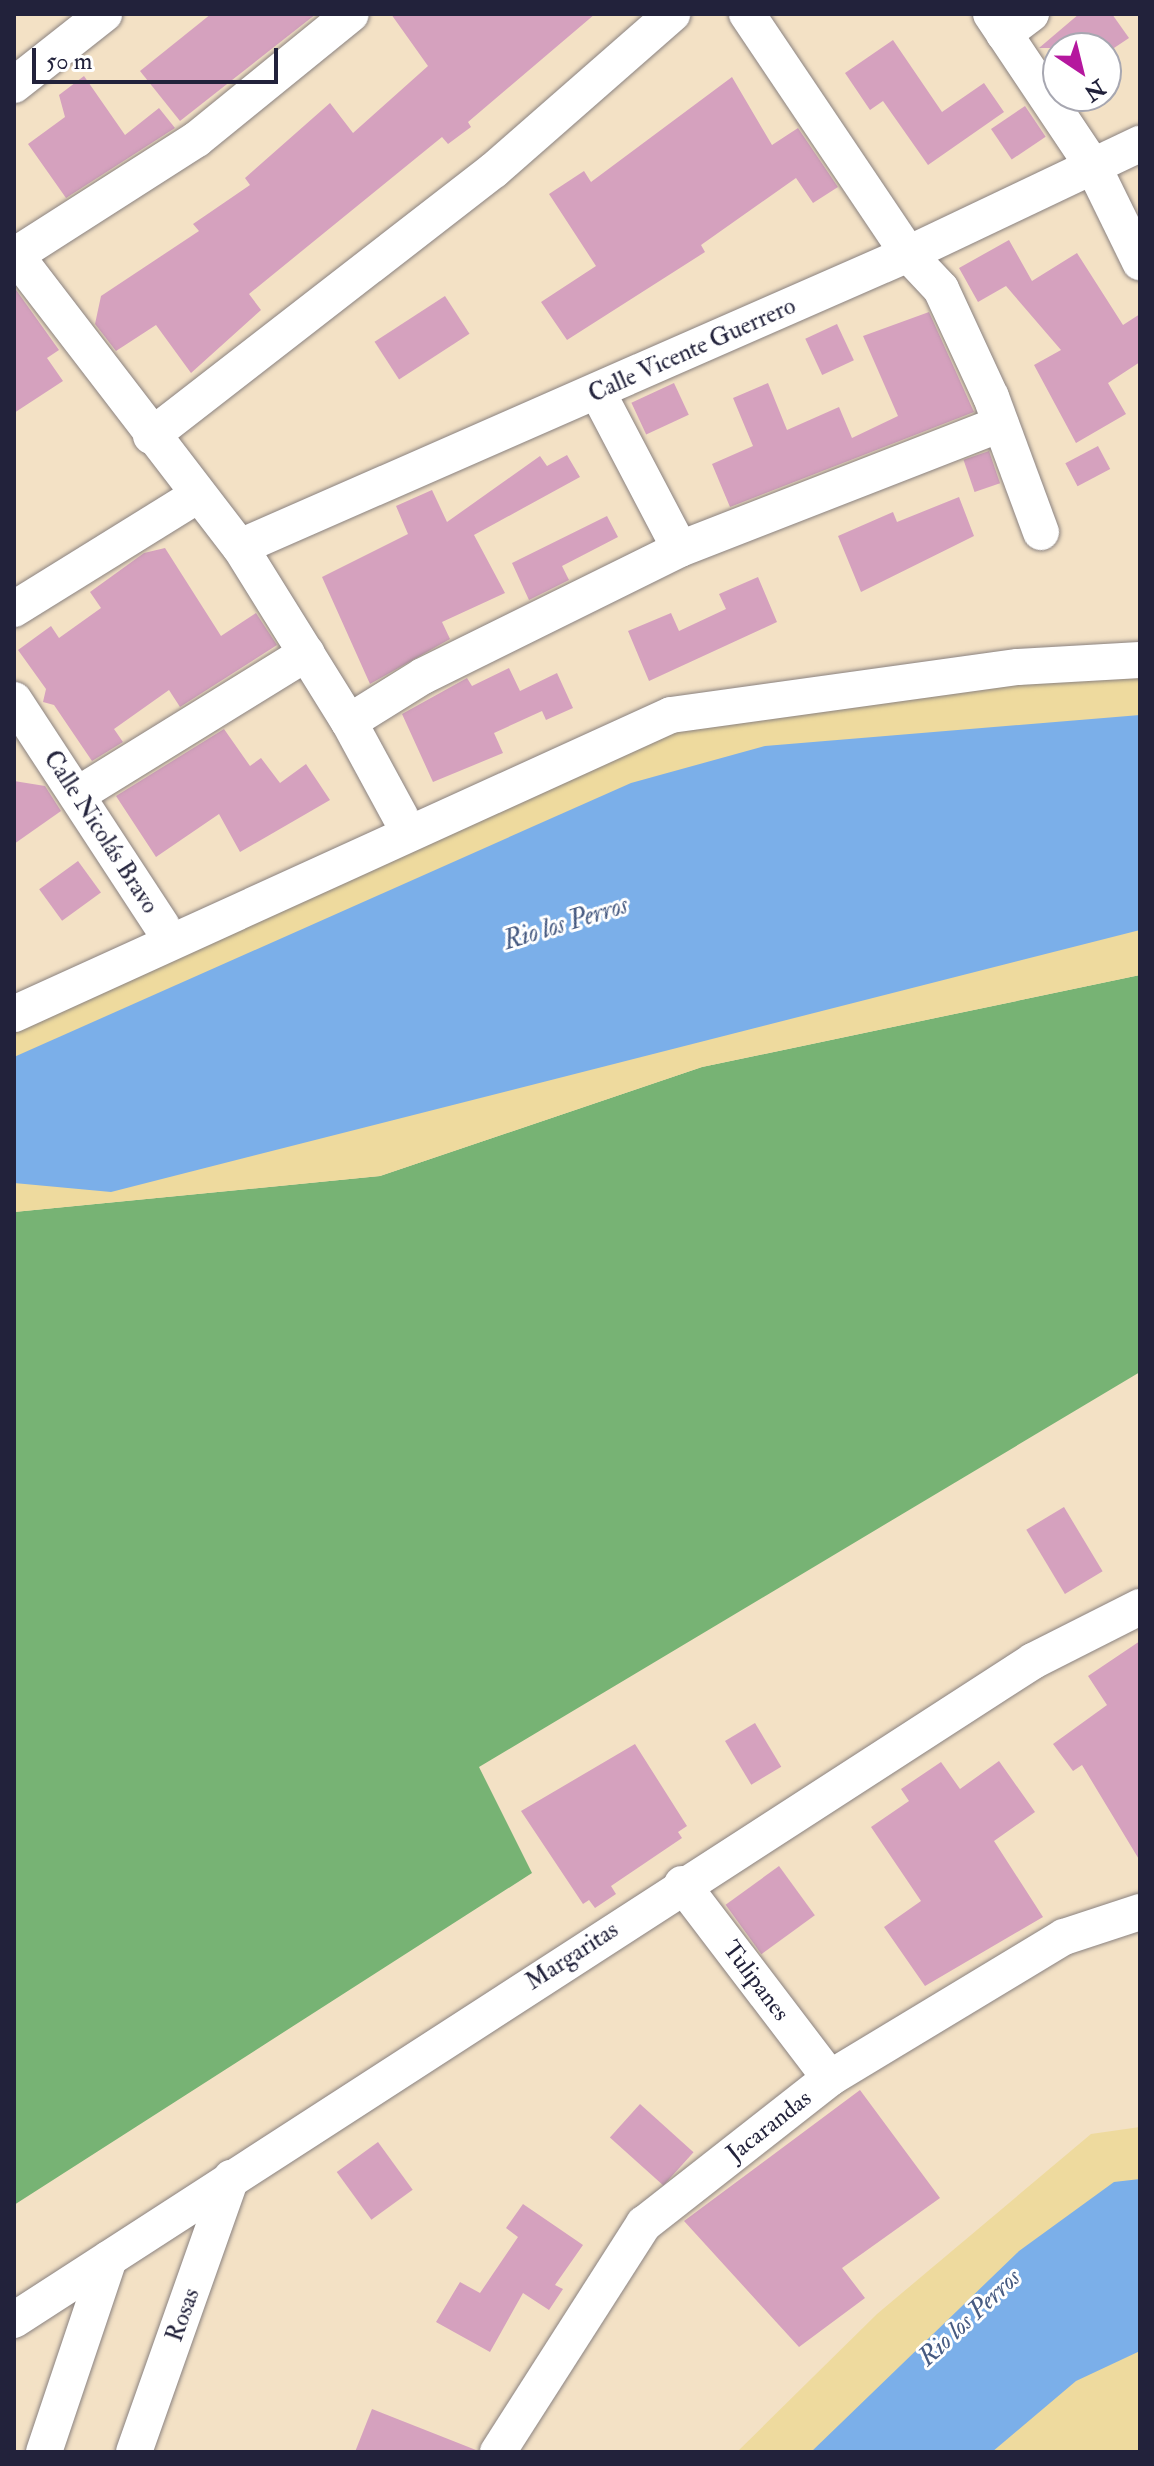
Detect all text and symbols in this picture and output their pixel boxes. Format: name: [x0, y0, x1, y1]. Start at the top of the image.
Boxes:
scale bar: [36, 32, 282, 82]
north arrow: [1042, 32, 1122, 112]
text: 50 m: [46, 46, 92, 77]
text: N: [1079, 73, 1111, 107]
street label: Calle Vicente Guerrero: [584, 291, 800, 409]
street label: Calle Nicolás Bravo: [38, 745, 164, 919]
water label: Rio los Perros: [500, 890, 632, 958]
street label: Margaritas: [520, 1915, 624, 1997]
street label: Tulipanes: [717, 1935, 795, 2027]
street label: Jacarandas: [721, 2084, 817, 2168]
water label: Rio los Perros: [912, 2263, 1028, 2373]
street label: Rosas: [160, 2284, 206, 2346]

